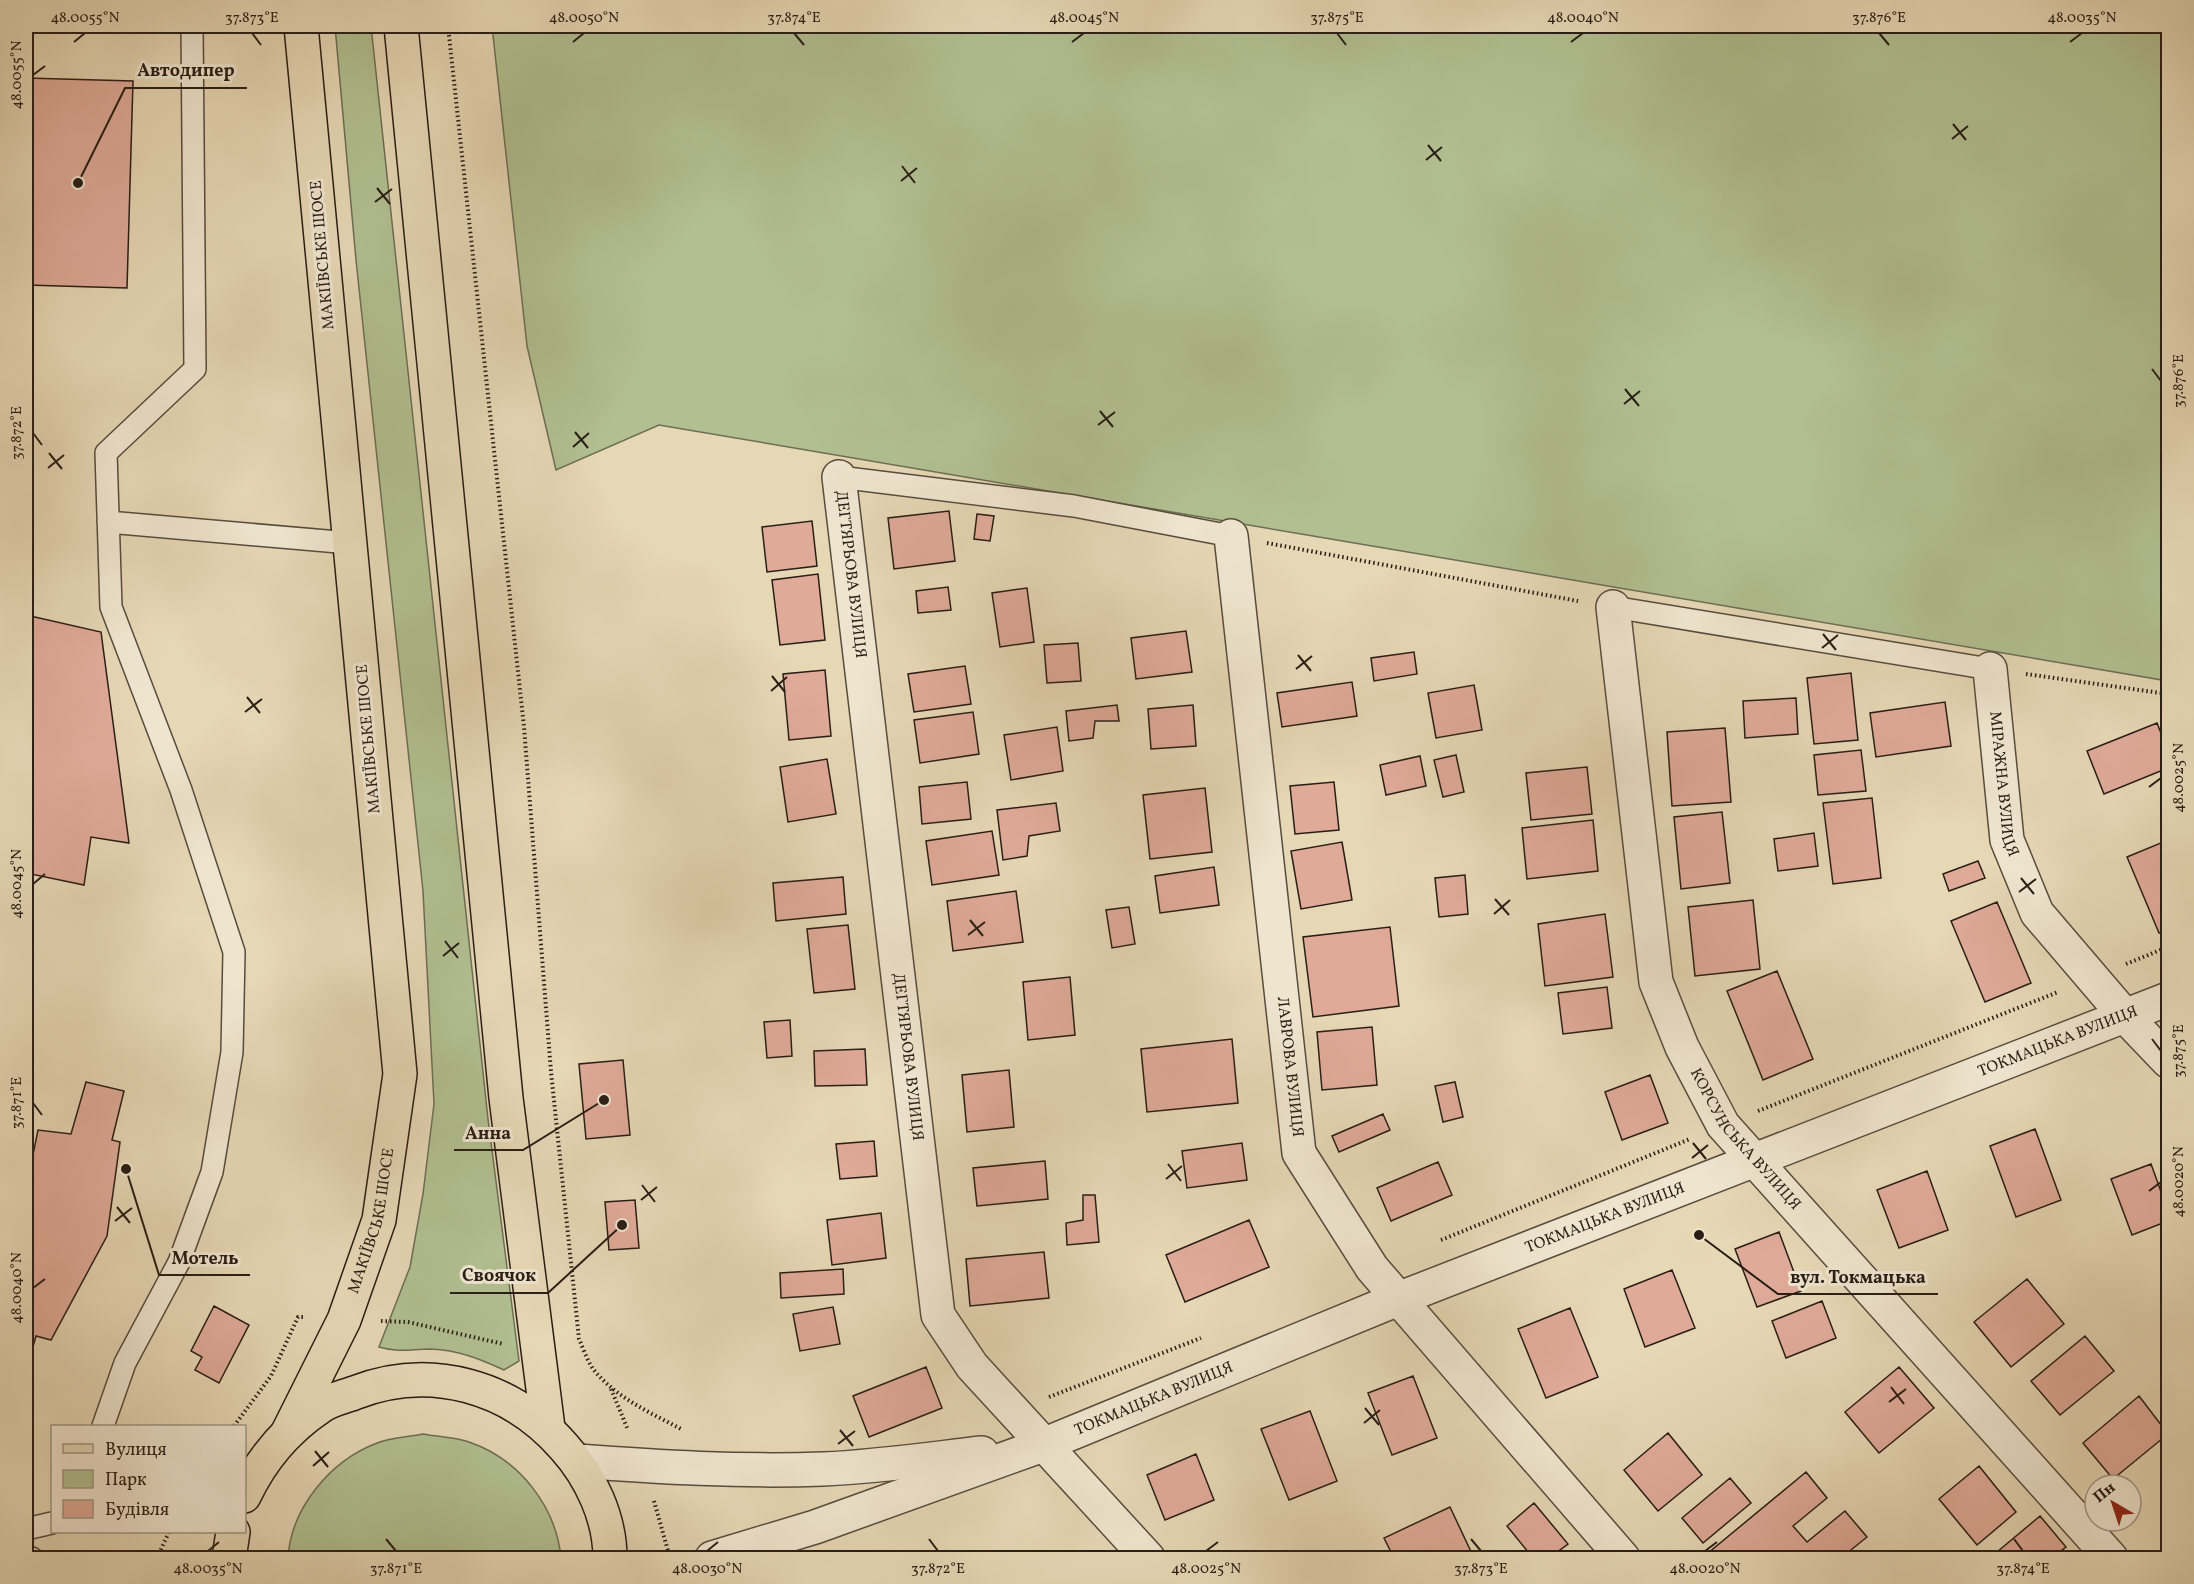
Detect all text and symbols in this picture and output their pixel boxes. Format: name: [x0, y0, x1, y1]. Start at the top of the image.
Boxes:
text: 48.0055°N: [50, 8, 120, 29]
text: 37.873°E: [225, 8, 279, 29]
text: 48.0050°N: [549, 8, 619, 29]
text: 37.874°E: [767, 8, 821, 29]
text: 48.0045°N: [1049, 8, 1119, 29]
text: 37.875°E: [1310, 8, 1364, 29]
text: 48.0040°N: [1547, 8, 1619, 29]
text: 37.876°E: [1852, 8, 1906, 29]
text: 48.0035°N: [2047, 8, 2117, 29]
text: 48.0055°N: [7, 40, 28, 110]
callout: Автодипер: [125, 52, 247, 88]
text: Автодипер: [137, 59, 235, 84]
street label: МАКІЇВСЬКЕ ШОСЕ: [306, 179, 340, 331]
text: 37.876°E: [2169, 354, 2190, 408]
text: 37.872°E: [7, 406, 28, 460]
street label: ДЕГТЯРЬОВА ВУЛИЦЯ: [830, 489, 871, 659]
street label: МАКІЇВСЬКЕ ШОСЕ: [352, 663, 386, 815]
street label: МІРАЖНА ВУЛИЦЯ: [1983, 710, 2024, 860]
text: 48.0025°N: [2169, 743, 2190, 813]
text: 48.0045°N: [7, 849, 28, 919]
street label: ДЕГТЯРЬОВА ВУЛИЦЯ: [887, 972, 928, 1142]
street label: ЛАВРОВА ВУЛИЦЯ: [1271, 995, 1308, 1138]
street label: ТОКМАЦЬКА ВУЛИЦЯ: [1975, 1001, 2141, 1083]
text: 37.875°E: [2169, 1024, 2190, 1078]
street label: КОРСУНСЬКА ВУЛИЦЯ: [1684, 1064, 1806, 1215]
text: 37.871°E: [7, 1077, 28, 1129]
callout: Анна: [454, 1114, 523, 1150]
text: Анна: [465, 1122, 511, 1147]
text: 48.0020°N: [2169, 1146, 2190, 1218]
street label: МАКІЇВСЬКЕ ШОСЕ: [343, 1147, 400, 1297]
street label: ТОКМАЦЬКА ВУЛИЦЯ: [1522, 1177, 1688, 1259]
callout: Мотель: [159, 1239, 250, 1275]
text: Мотель: [171, 1247, 239, 1272]
text: 48.0040°N: [7, 1252, 28, 1324]
callout: Своячок: [450, 1257, 548, 1293]
callout: вул. Токмацька: [1778, 1258, 1938, 1294]
text: Своячок: [462, 1264, 536, 1289]
text: вул. Токмацька: [1790, 1266, 1926, 1291]
street label: ТОКМАЦЬКА ВУЛИЦЯ: [1071, 1357, 1237, 1442]
legend: [51, 1425, 246, 1533]
text: Вулиця: [105, 1438, 167, 1463]
text: Парк: [105, 1468, 147, 1493]
north arrow: [2083, 1473, 2143, 1533]
text: Пн: [2089, 1477, 2121, 1509]
text: Будівля: [105, 1498, 169, 1523]
text: 48.0035°N: [173, 1559, 243, 1580]
text: 37.871°E: [370, 1559, 422, 1580]
text: 48.0030°N: [672, 1559, 742, 1580]
text: 37.872°E: [911, 1559, 965, 1580]
text: 48.0025°N: [1171, 1559, 1241, 1580]
text: 37.873°E: [1454, 1559, 1508, 1580]
text: 48.0020°N: [1669, 1559, 1741, 1580]
text: 37.874°E: [1996, 1559, 2050, 1580]

